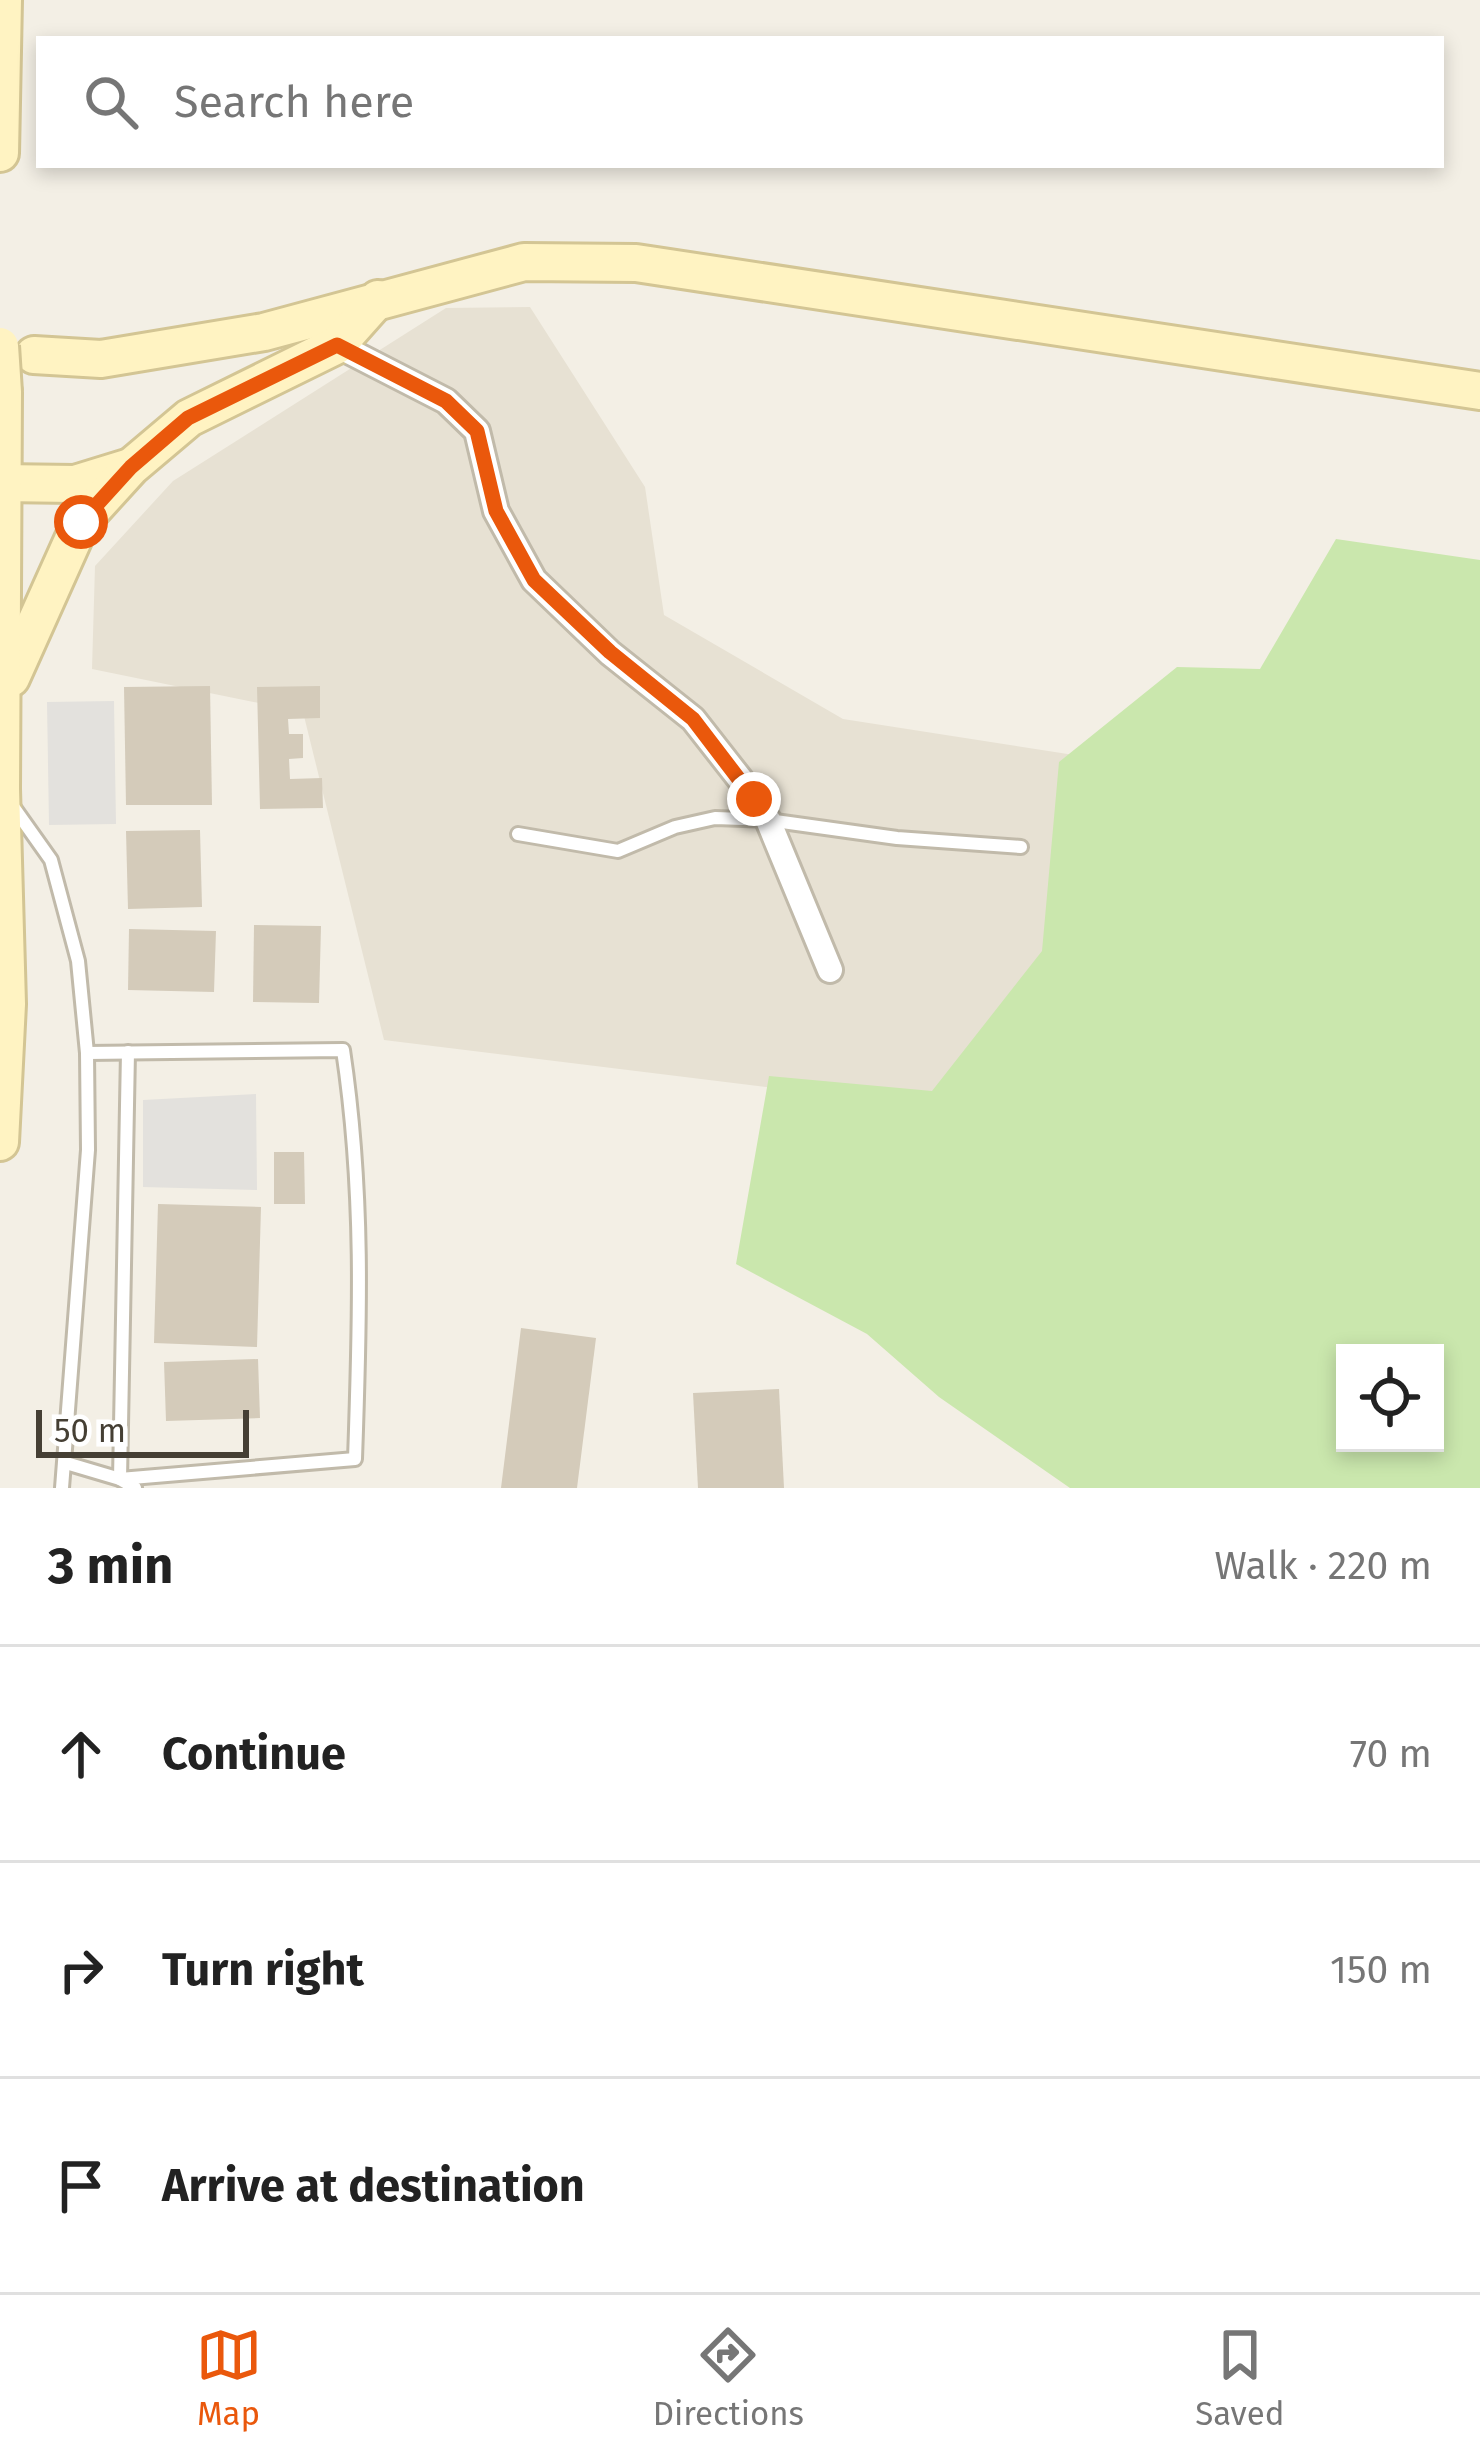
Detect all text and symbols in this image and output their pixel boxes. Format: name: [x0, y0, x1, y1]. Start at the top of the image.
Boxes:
search box: [36, 36, 1444, 168]
icon: search: [78, 69, 144, 135]
text: Search here: [174, 75, 414, 129]
route start: [54, 495, 108, 549]
route end: [727, 772, 781, 826]
map controls: [1336, 1344, 1444, 1452]
button: locate: [1336, 1344, 1444, 1452]
scale bar: [36, 1404, 249, 1457]
text: 50 m: [54, 1411, 126, 1451]
text: 3 min: [48, 1535, 174, 1597]
text: Walk · 220 m: [1215, 1543, 1432, 1589]
icon: ahead: [48, 1721, 114, 1787]
text: Continue: [162, 1727, 346, 1781]
text: 70 m: [1350, 1731, 1432, 1777]
icon: right: [48, 1937, 114, 2003]
text: Turn right: [162, 1943, 364, 1997]
text: 150 m: [1330, 1947, 1432, 1993]
icon: arrive: [48, 2153, 114, 2219]
text: Arrive at destination: [162, 2159, 585, 2213]
tab: Map: [196, 2322, 262, 2434]
tab: Directions: [653, 2322, 804, 2434]
tab: Saved: [1195, 2322, 1284, 2434]

